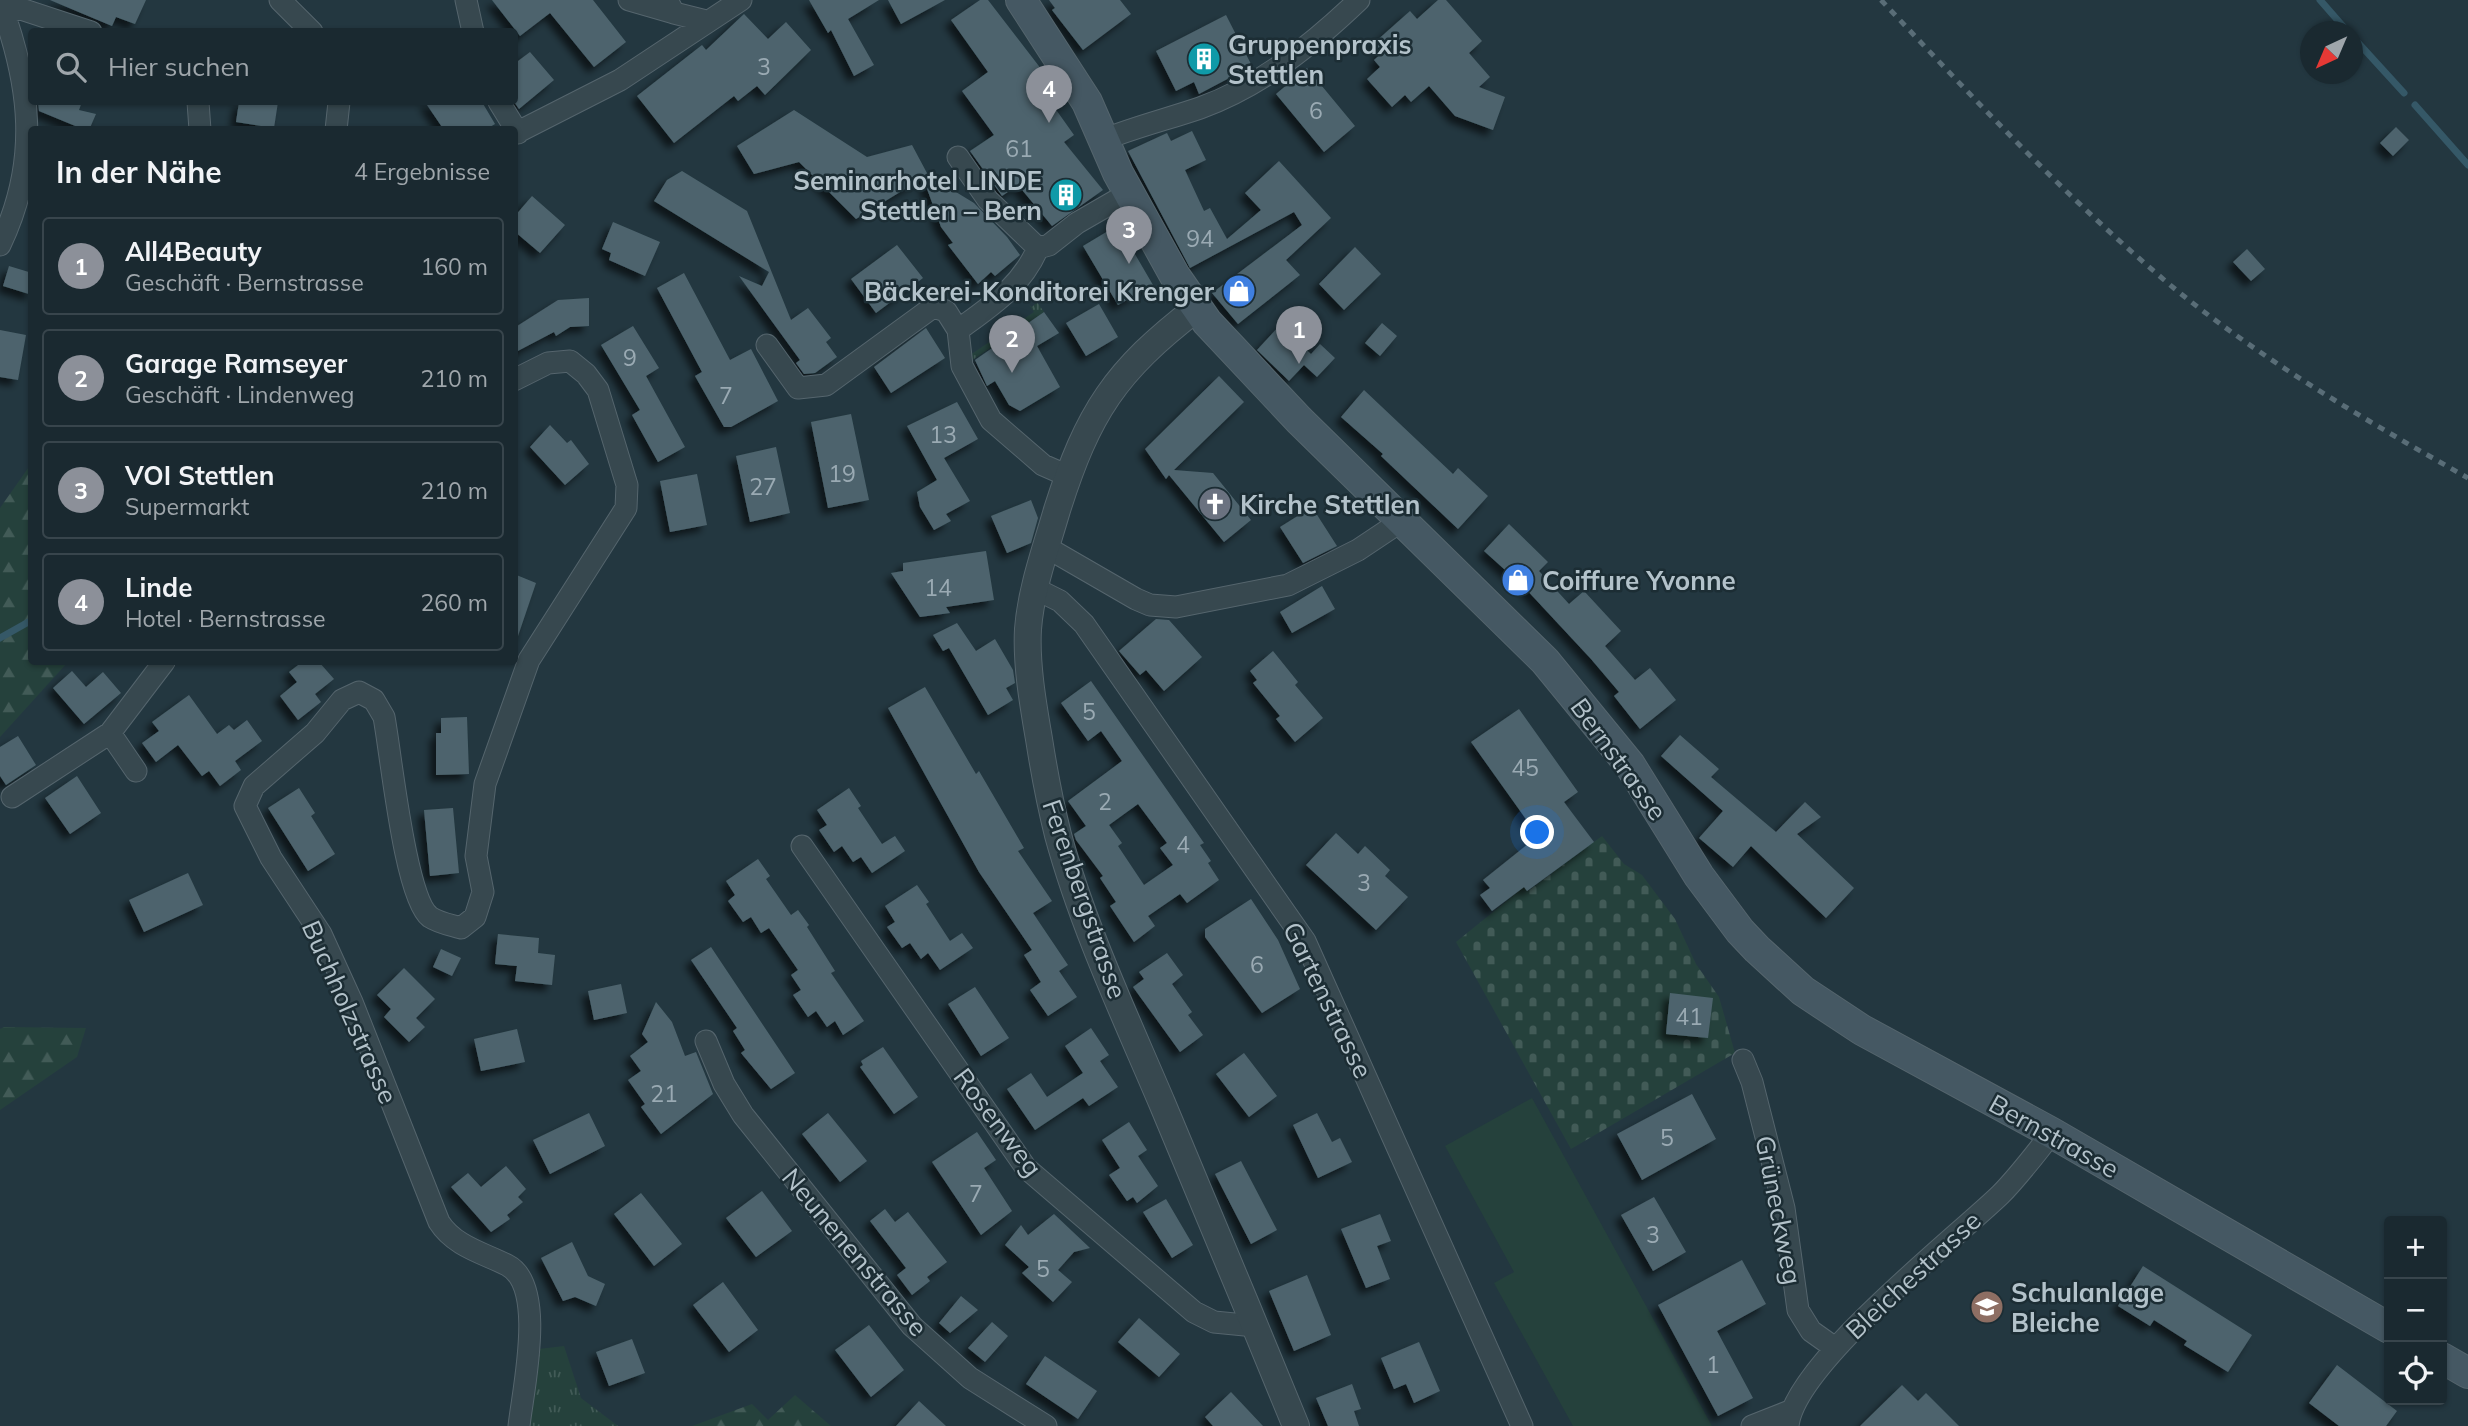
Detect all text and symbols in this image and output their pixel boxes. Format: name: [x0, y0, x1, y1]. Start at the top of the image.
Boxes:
north arrow: [2300, 21, 2363, 84]
search box: [28, 28, 518, 105]
place label: Gruppenpraxis Stettlen: [1228, 28, 1412, 91]
building icon: Gruppenpraxis Stettlen: [1185, 40, 1223, 78]
icon: search: [52, 48, 90, 86]
text: Hier suchen: [108, 50, 250, 83]
house number: 3: [757, 52, 771, 81]
pin: 4: [1026, 65, 1072, 123]
house number: 6: [1309, 96, 1323, 125]
house number: 61: [1005, 134, 1033, 163]
text: In der Nähe: [56, 153, 222, 191]
text: 4 Ergebnisse: [354, 157, 490, 186]
place label: Seminarhotel LINDE Stettlen – Bern: [793, 164, 1042, 227]
building icon: Seminarhotel LINDE Stettlen – Bern: [1047, 176, 1085, 214]
pin: 3: [1106, 206, 1152, 264]
house number: 94: [1186, 224, 1214, 253]
text: All4Beauty: [125, 235, 262, 268]
text: 1: [74, 252, 88, 281]
text: 160 m: [420, 252, 488, 281]
text: Geschäft · Bernstrasse: [125, 268, 364, 297]
shop icon: Bäckerei-Konditorei Krenger: [1220, 272, 1258, 310]
place label: Bäckerei-Konditorei Krenger: [864, 275, 1215, 308]
pin: 1: [1276, 306, 1322, 364]
pin: 2: [989, 315, 1035, 373]
house number: 9: [623, 343, 637, 372]
text: Garage Ramseyer: [125, 347, 347, 380]
text: 2: [74, 364, 88, 393]
text: 210 m: [420, 364, 488, 393]
text: Geschäft · Lindenweg: [125, 380, 354, 409]
house number: 7: [719, 381, 733, 410]
house number: 13: [929, 420, 957, 449]
text: VOI Stettlen: [125, 459, 275, 492]
house number: 19: [828, 459, 856, 488]
house number: 27: [749, 472, 777, 501]
text: 3: [74, 476, 88, 505]
text: 210 m: [420, 476, 488, 505]
church icon: Kirche Stettlen: [1196, 485, 1234, 523]
place label: Kirche Stettlen: [1240, 488, 1421, 521]
text: Supermarkt: [125, 492, 249, 521]
shop icon: Coiffure Yvonne: [1499, 561, 1537, 599]
place label: Coiffure Yvonne: [1542, 564, 1736, 597]
text: Linde: [125, 571, 192, 604]
house number: 14: [924, 573, 952, 602]
text: 4: [74, 588, 88, 617]
text: 260 m: [420, 588, 488, 617]
text: Hotel · Bernstrasse: [125, 604, 326, 633]
street label: Bernstrasse: [1564, 691, 1674, 827]
house number: 5: [1082, 697, 1096, 726]
house number: 45: [1511, 753, 1539, 782]
house number: 2: [1098, 787, 1112, 816]
street label: Ferenbergstrasse: [1035, 795, 1135, 1003]
your location: [1520, 815, 1554, 849]
house number: 4: [1176, 830, 1190, 859]
house number: 3: [1357, 868, 1371, 897]
street label: Buchholzstrasse: [295, 915, 405, 1109]
street label: Gartenstrasse: [1276, 916, 1380, 1084]
house number: 6: [1250, 950, 1264, 979]
house number: 41: [1675, 1002, 1703, 1031]
street label: Rosenweg: [947, 1061, 1049, 1183]
house number: 21: [650, 1079, 678, 1108]
street label: Bernstrasse: [1983, 1087, 2125, 1185]
house number: 5: [1660, 1123, 1674, 1152]
street label: Grüneckweg: [1748, 1133, 1810, 1287]
street label: Neunenenstrasse: [775, 1161, 935, 1343]
house number: 7: [969, 1179, 983, 1208]
street label: Bleichestrasse: [1838, 1204, 1988, 1346]
map controls: [2384, 1216, 2447, 1405]
button: +: [2384, 1216, 2447, 1279]
house number: 3: [1646, 1220, 1660, 1249]
house number: 5: [1036, 1254, 1050, 1283]
place label: Schulanlage Bleiche: [2011, 1276, 2164, 1339]
button: −: [2384, 1279, 2447, 1342]
school or university icon: Schulanlage Bleiche: [1968, 1288, 2006, 1326]
button: locate: [2384, 1342, 2447, 1405]
house number: 1: [1706, 1350, 1720, 1379]

